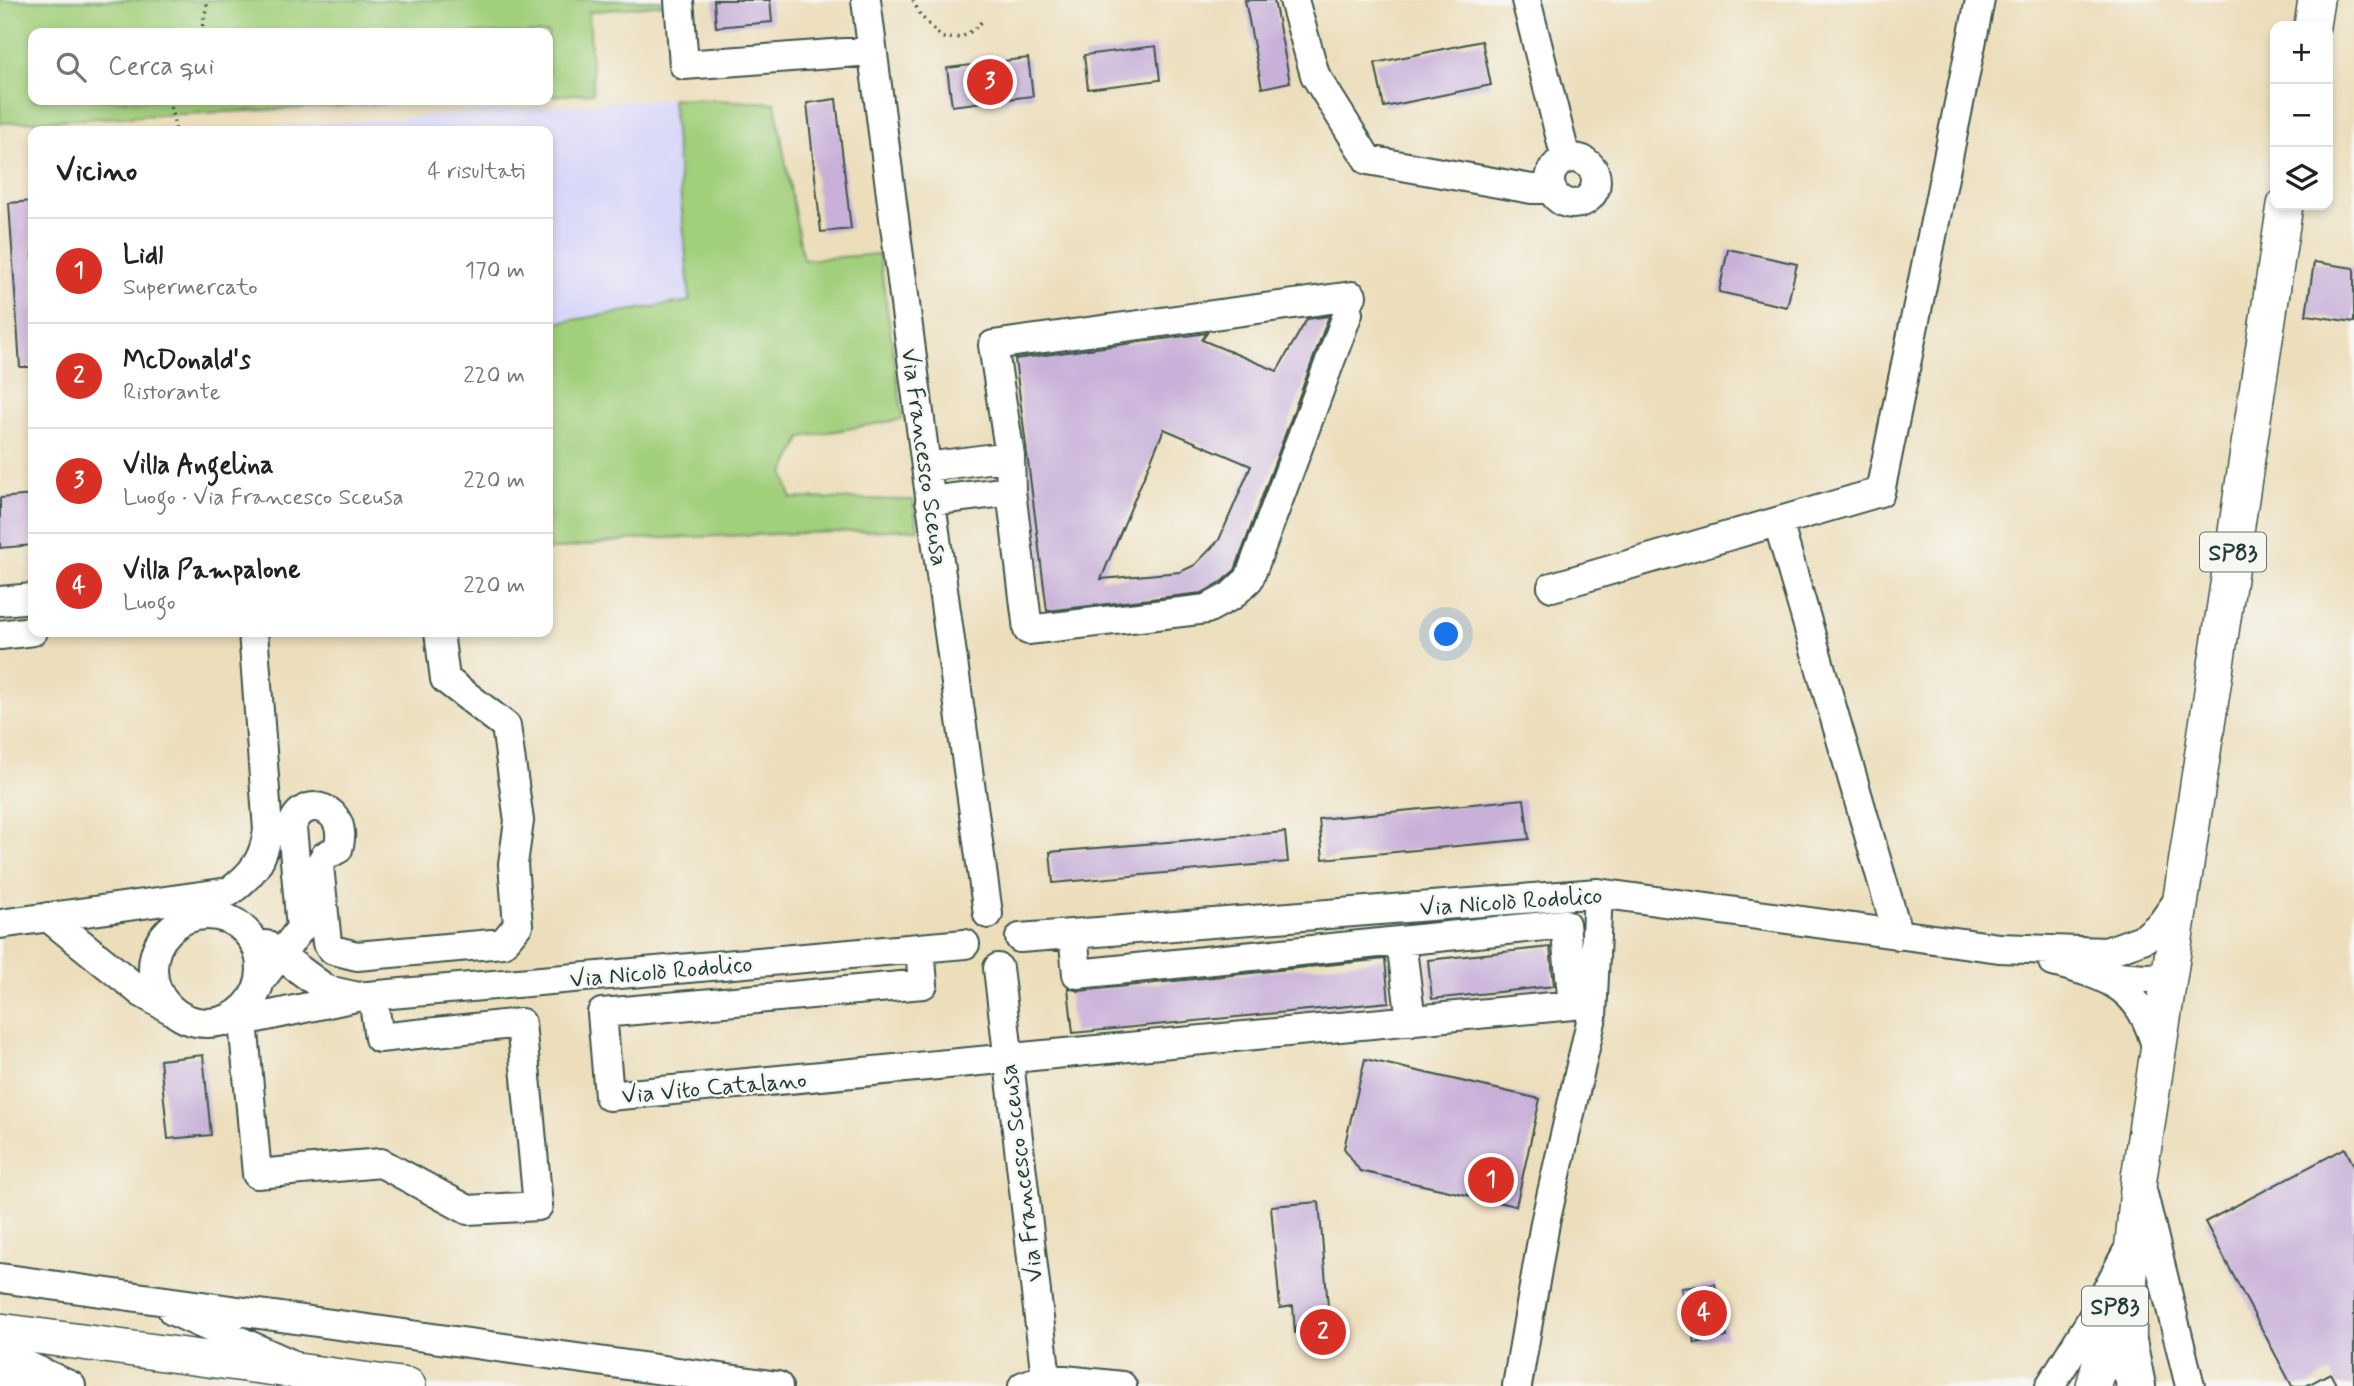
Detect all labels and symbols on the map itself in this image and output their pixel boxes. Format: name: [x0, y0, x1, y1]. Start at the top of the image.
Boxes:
pin: 3: [967, 56, 1013, 108]
street label: Via Francesco Sceusa: [893, 346, 954, 568]
road number: SP83: [2200, 532, 2266, 572]
your location: [1429, 617, 1463, 651]
street label: Via Nicolò Rodolico: [1419, 881, 1603, 924]
street label: Via Nicolò Rodolico: [569, 949, 754, 996]
street label: Via Francesco Sceusa: [994, 1062, 1051, 1284]
street label: Via Vito Catalano: [620, 1065, 808, 1112]
pin: 1: [1468, 1154, 1514, 1206]
pin: 4: [1681, 1287, 1727, 1339]
road number: SP83: [2082, 1287, 2148, 1326]
pin: 2: [1300, 1306, 1346, 1358]

